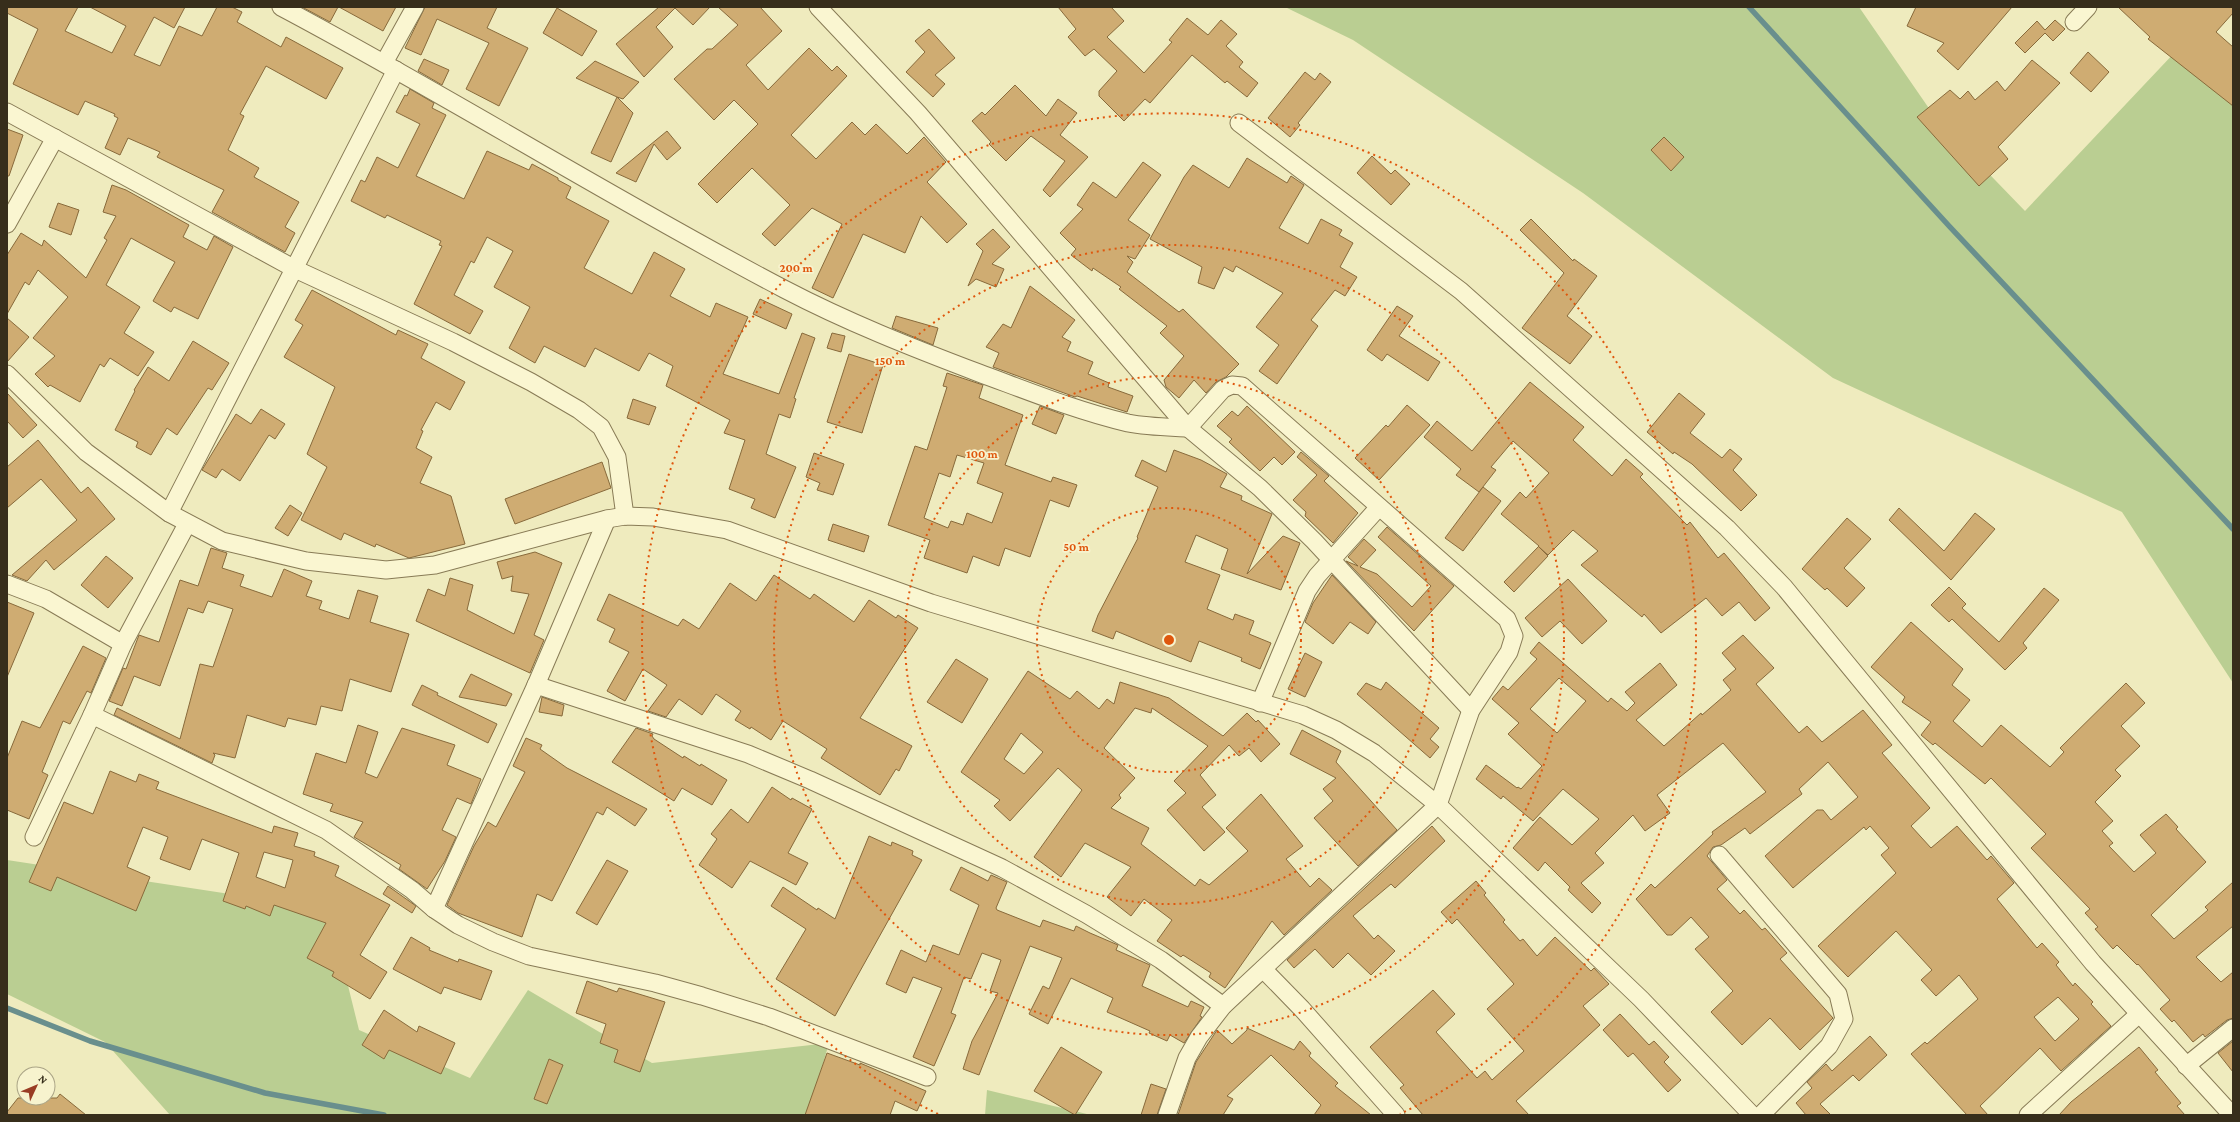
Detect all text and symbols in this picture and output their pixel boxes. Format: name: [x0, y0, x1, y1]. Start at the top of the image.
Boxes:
text: 200 m: [779, 261, 813, 275]
text: 150 m: [875, 354, 906, 368]
text: 100 m: [966, 447, 999, 461]
text: 50 m: [1063, 540, 1090, 554]
centre of rings: [1162, 633, 1176, 647]
north arrow: [16, 1066, 56, 1106]
text: N: [36, 1072, 50, 1086]

